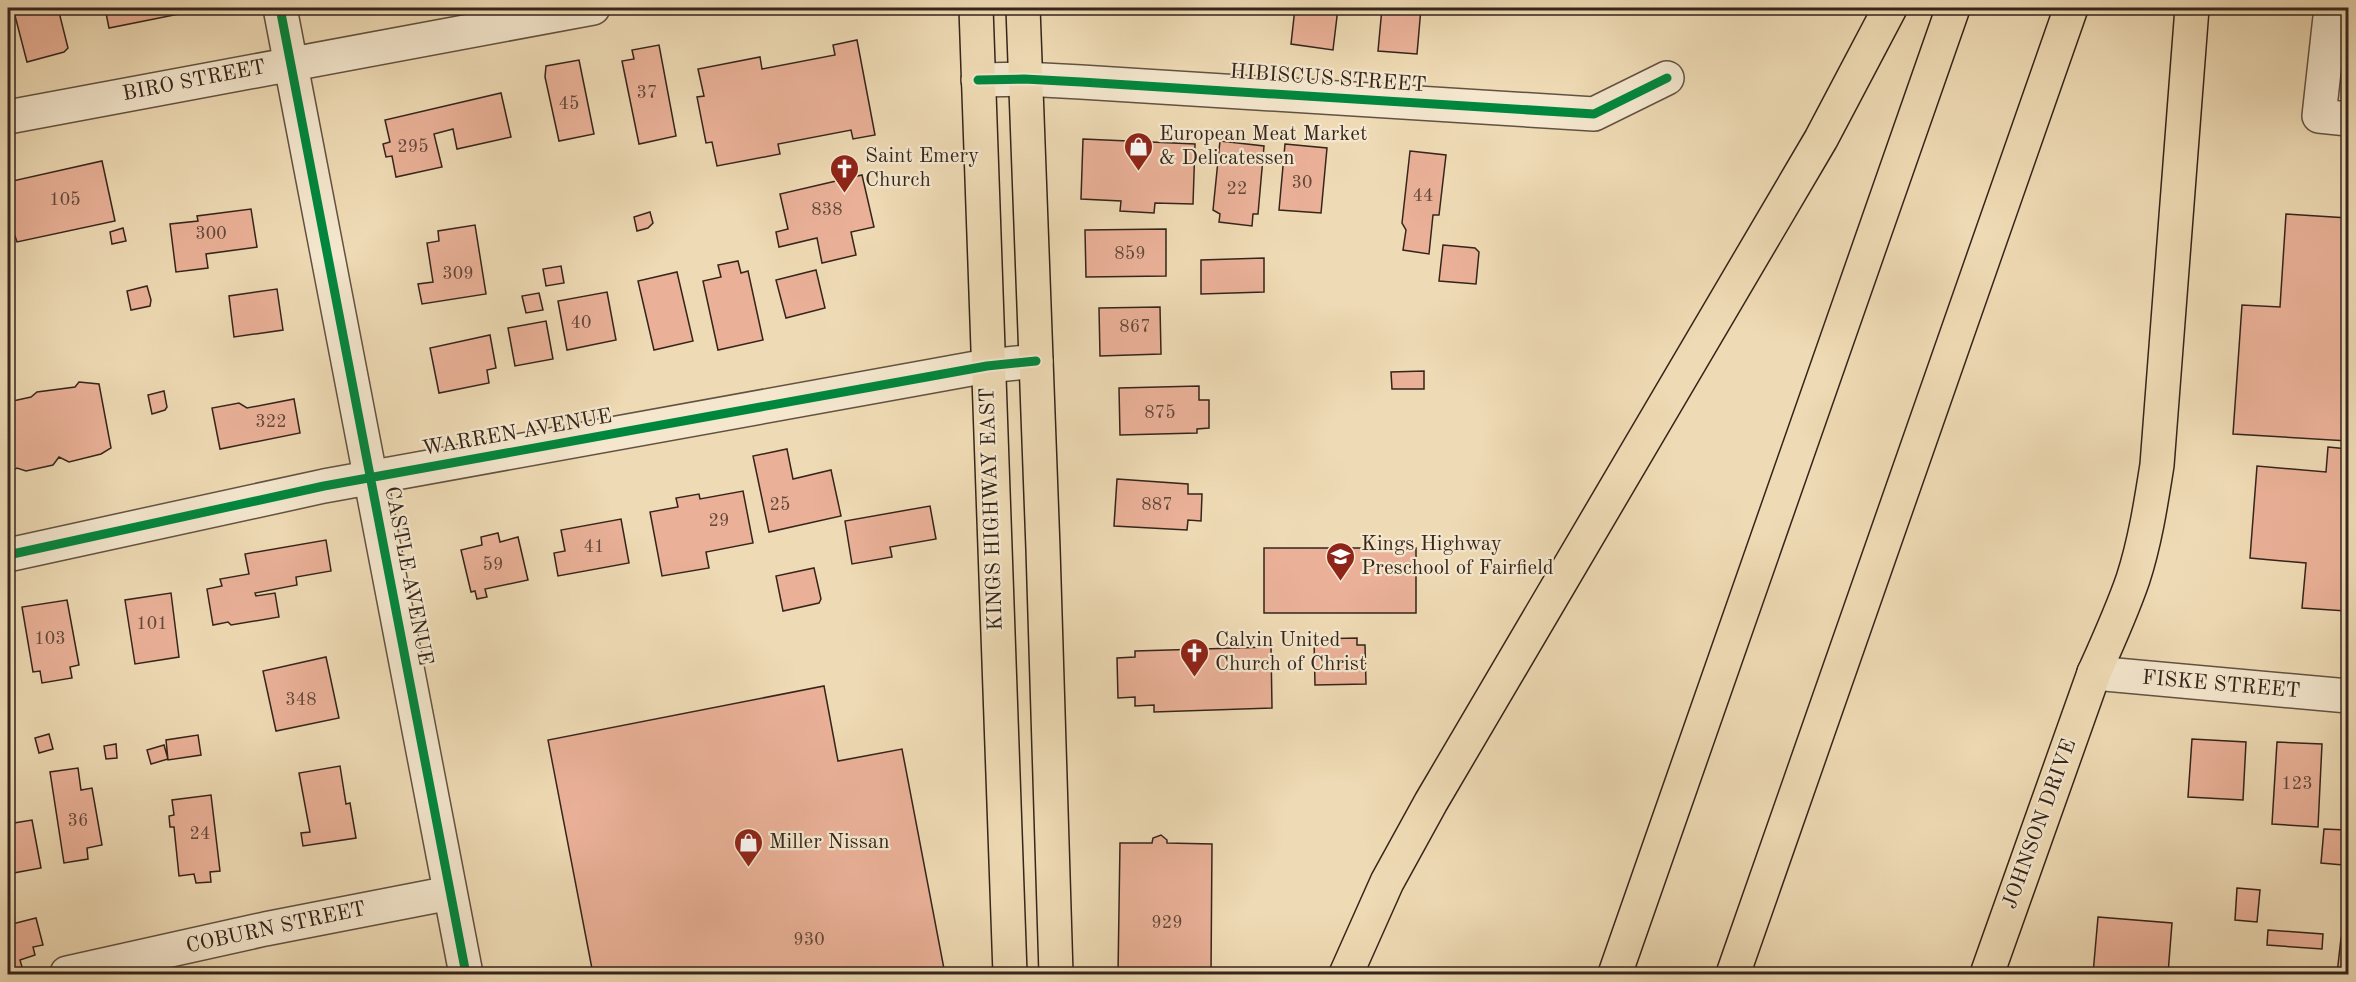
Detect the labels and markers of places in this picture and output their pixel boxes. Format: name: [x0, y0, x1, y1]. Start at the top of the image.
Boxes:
place label: European Meat Market & Delicatessen: [1159, 124, 1367, 169]
shop icon: European Meat Market & Delicatessen: [1122, 130, 1154, 172]
place label: Saint Emery Church: [865, 146, 979, 191]
church icon: Saint Emery Church: [828, 152, 860, 194]
place label: Kings Highway Preschool of Fairfield: [1361, 534, 1554, 579]
school or university icon: Kings Highway Preschool of Fairfield: [1324, 540, 1356, 582]
place label: Calvin United Church of Christ: [1215, 630, 1366, 675]
church icon: Calvin United Church of Christ: [1178, 636, 1210, 678]
shop icon: Miller Nissan: [732, 826, 764, 868]
place label: Miller Nissan: [769, 832, 890, 853]

